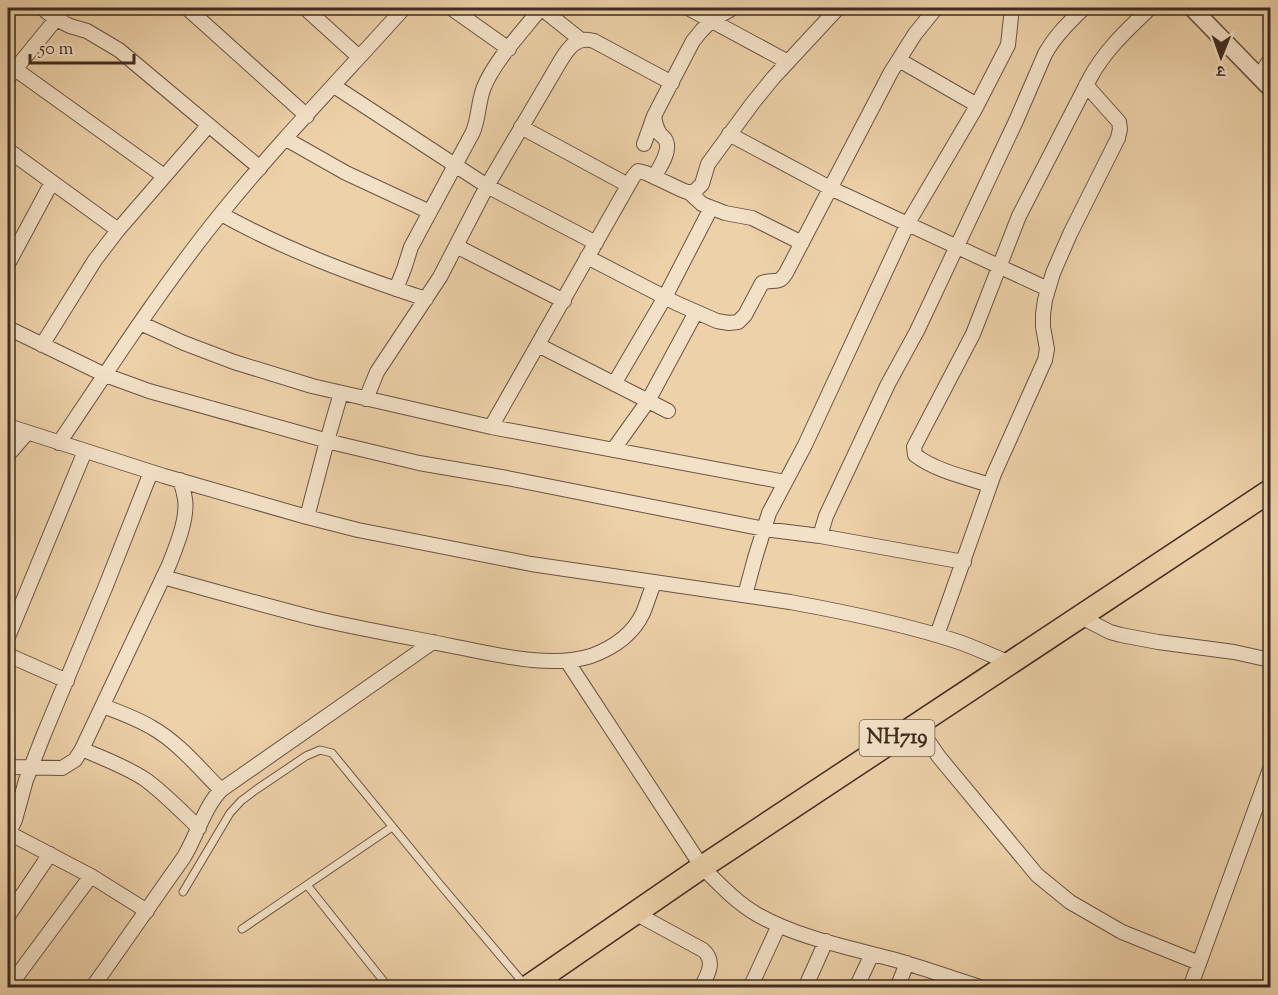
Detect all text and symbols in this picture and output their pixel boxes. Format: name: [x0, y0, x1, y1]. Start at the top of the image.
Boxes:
scale bar: [30, 27, 134, 65]
north arrow: [1191, 27, 1251, 87]
text: 50 m: [38, 37, 74, 63]
text: उ: [1215, 58, 1226, 81]
road number: NH719: [860, 720, 934, 756]

